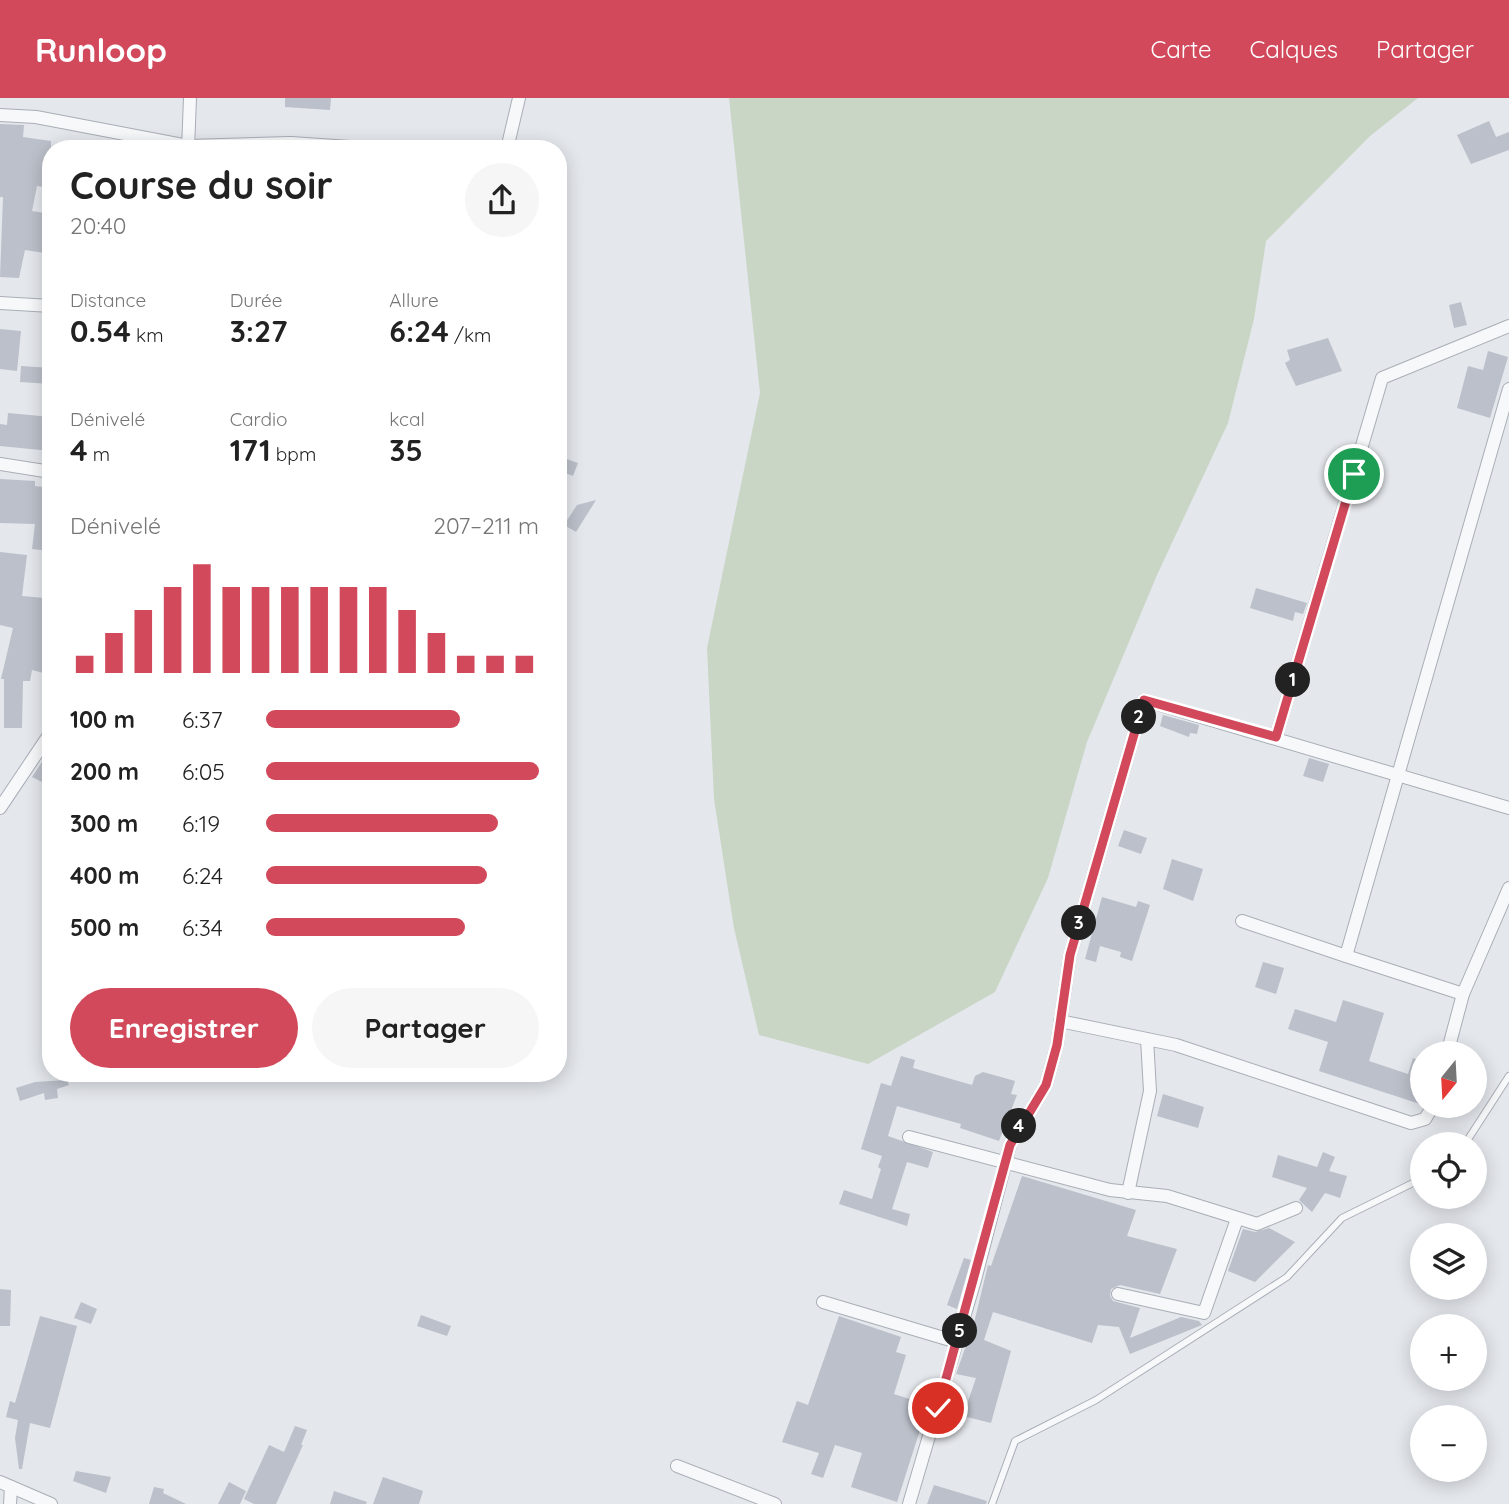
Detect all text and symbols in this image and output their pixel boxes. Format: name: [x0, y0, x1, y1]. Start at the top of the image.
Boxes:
text: Runloop: [35, 29, 167, 70]
text: Carte: [1150, 34, 1212, 64]
text: Calques: [1250, 34, 1338, 64]
text: Partager: [1376, 34, 1474, 64]
text: Course du soir: [70, 161, 333, 209]
button: share: [465, 163, 539, 237]
text: 20:40: [70, 211, 127, 240]
text: Distance: [70, 288, 146, 312]
text: Durée: [230, 288, 283, 312]
text: Allure: [389, 288, 439, 312]
text: 0.54: [70, 312, 131, 350]
text: 3:27: [230, 312, 288, 350]
text: 6:24: [389, 312, 449, 350]
text: km: [131, 323, 164, 347]
text: /km: [449, 323, 491, 347]
text: Dénivelé: [70, 407, 145, 431]
text: Cardio: [230, 407, 288, 431]
text: kcal: [389, 407, 425, 431]
text: 4: [70, 431, 88, 469]
text: 171: [230, 431, 271, 469]
text: 35: [389, 431, 423, 469]
text: m: [88, 442, 110, 466]
text: bpm: [271, 442, 316, 466]
pin: [1324, 444, 1384, 504]
icon: arrive: [1335, 455, 1373, 493]
text: Dénivelé: [70, 511, 161, 540]
text: 207–211 m: [433, 511, 539, 540]
pin: 1: [1276, 662, 1310, 698]
text: 1: [1289, 667, 1296, 691]
pin: 2: [1122, 700, 1156, 734]
text: 2: [1133, 704, 1144, 728]
text: 100 m: [70, 705, 135, 734]
text: 6:37: [182, 705, 223, 734]
text: 200 m: [70, 757, 139, 786]
text: 6:05: [182, 757, 225, 786]
text: 300 m: [70, 809, 138, 838]
text: 6:19: [182, 809, 220, 838]
text: 400 m: [70, 861, 139, 890]
text: 6:24: [182, 861, 223, 890]
pin: 3: [1062, 906, 1096, 940]
text: 3: [1073, 910, 1084, 934]
text: 500 m: [70, 913, 139, 942]
text: 6:34: [182, 913, 223, 942]
button: Enregistrer: [70, 988, 298, 1068]
button: Partager: [312, 988, 539, 1068]
north arrow: [1410, 1041, 1488, 1118]
map controls: [1410, 1041, 1487, 1482]
pin: 4: [1002, 1108, 1036, 1144]
text: 4: [1013, 1113, 1024, 1137]
button: locate: [1410, 1132, 1487, 1209]
button: layers: [1410, 1223, 1487, 1300]
pin: 5: [942, 1314, 978, 1348]
button: +: [1410, 1314, 1487, 1391]
text: 5: [954, 1318, 965, 1342]
pin: [908, 1378, 968, 1438]
icon: check: [919, 1389, 957, 1427]
button: −: [1410, 1405, 1487, 1482]

